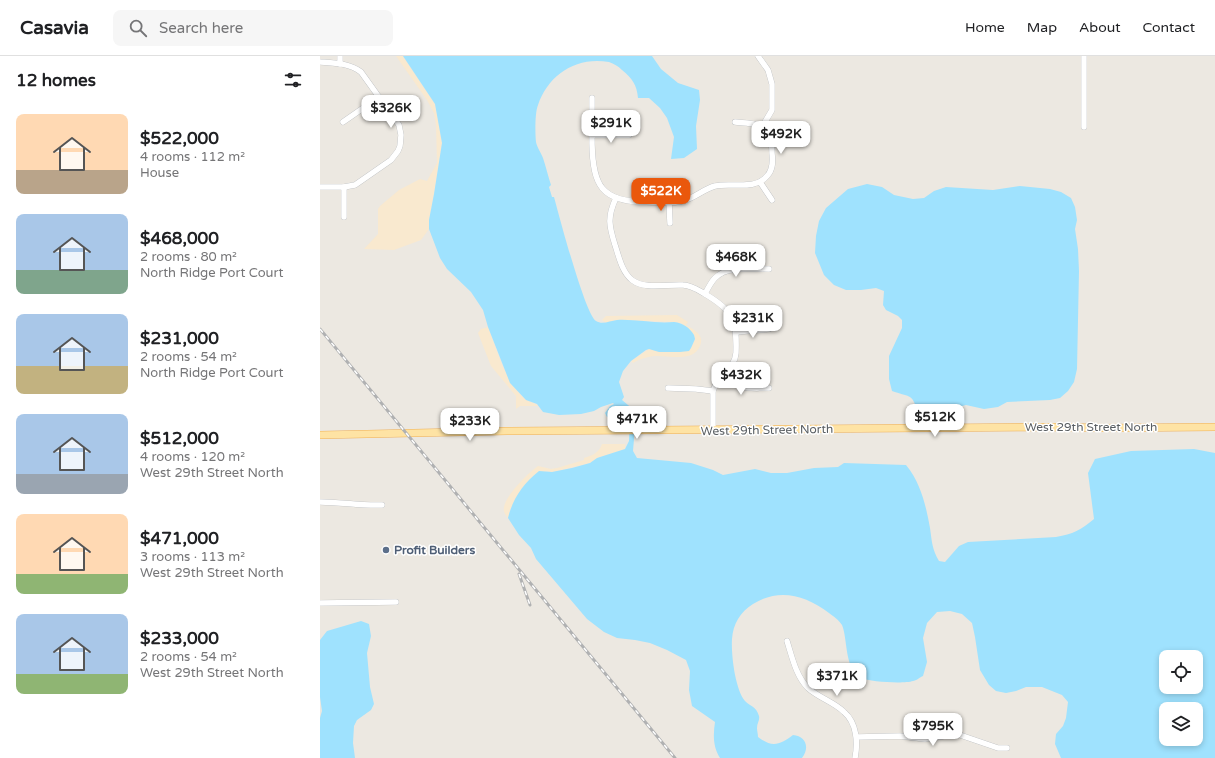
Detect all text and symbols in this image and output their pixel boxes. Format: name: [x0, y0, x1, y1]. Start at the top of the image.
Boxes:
search box: [113, 10, 393, 46]
text: Casavia: [20, 17, 89, 39]
icon: search: [127, 17, 149, 39]
text: Search here: [159, 19, 243, 37]
text: Home: [965, 19, 1005, 36]
text: Map: [1027, 19, 1057, 36]
text: About: [1079, 19, 1121, 36]
text: Contact: [1143, 19, 1195, 36]
icon: filters: [282, 69, 304, 91]
text: 12 homes: [16, 70, 96, 91]
pin: $326K: [363, 95, 419, 129]
text: $326K: [370, 100, 412, 116]
pin: $291K: [583, 110, 639, 144]
text: $291K: [590, 115, 632, 131]
pin: $492K: [753, 121, 809, 155]
text: $492K: [760, 126, 802, 142]
text: $522,000: [140, 128, 219, 149]
icon: home: [48, 130, 96, 178]
text: 4 rooms · 112 m²: [140, 149, 245, 165]
text: House: [140, 165, 179, 181]
pin: $522K: [633, 178, 689, 212]
text: $522K: [640, 183, 682, 199]
text: $468,000: [140, 228, 219, 249]
icon: home: [48, 230, 96, 278]
pin: $468K: [708, 244, 764, 278]
text: 2 rooms · 80 m²: [140, 249, 237, 265]
text: $468K: [715, 249, 757, 265]
text: North Ridge Port Court: [140, 265, 283, 281]
pin: $231K: [725, 305, 781, 339]
text: $231K: [732, 310, 774, 326]
text: $231,000: [140, 328, 219, 349]
icon: home: [48, 330, 96, 378]
text: 2 rooms · 54 m²: [140, 349, 237, 365]
pin: $432K: [713, 362, 769, 396]
text: North Ridge Port Court: [140, 365, 283, 381]
text: $432K: [720, 367, 762, 383]
pin: $512K: [907, 404, 963, 438]
pin: $471K: [609, 406, 665, 440]
pin: $233K: [442, 408, 498, 442]
text: $512K: [914, 409, 956, 425]
text: $471K: [616, 411, 658, 427]
text: $233K: [449, 413, 491, 429]
street label: West 29th Street North: [1025, 420, 1157, 434]
street label: West 29th Street North: [701, 422, 833, 438]
text: $512,000: [140, 428, 219, 449]
icon: home: [48, 430, 96, 478]
text: 4 rooms · 120 m²: [140, 449, 245, 465]
text: West 29th Street North: [140, 465, 284, 481]
text: $471,000: [140, 528, 219, 549]
icon: home: [48, 530, 96, 578]
place label: Profit Builders: [394, 543, 475, 557]
marker: Profit Builders: [381, 545, 391, 555]
text: 3 rooms · 113 m²: [140, 549, 245, 565]
text: West 29th Street North: [140, 565, 284, 581]
text: $233,000: [140, 628, 219, 649]
icon: home: [48, 630, 96, 678]
text: 2 rooms · 54 m²: [140, 649, 237, 665]
map controls: [1159, 650, 1203, 746]
button: locate: [1159, 650, 1203, 694]
pin: $371K: [809, 663, 865, 697]
text: West 29th Street North: [140, 665, 284, 681]
text: $371K: [816, 668, 858, 684]
button: layers: [1159, 702, 1203, 746]
pin: $795K: [905, 713, 961, 747]
text: $795K: [912, 718, 954, 734]

